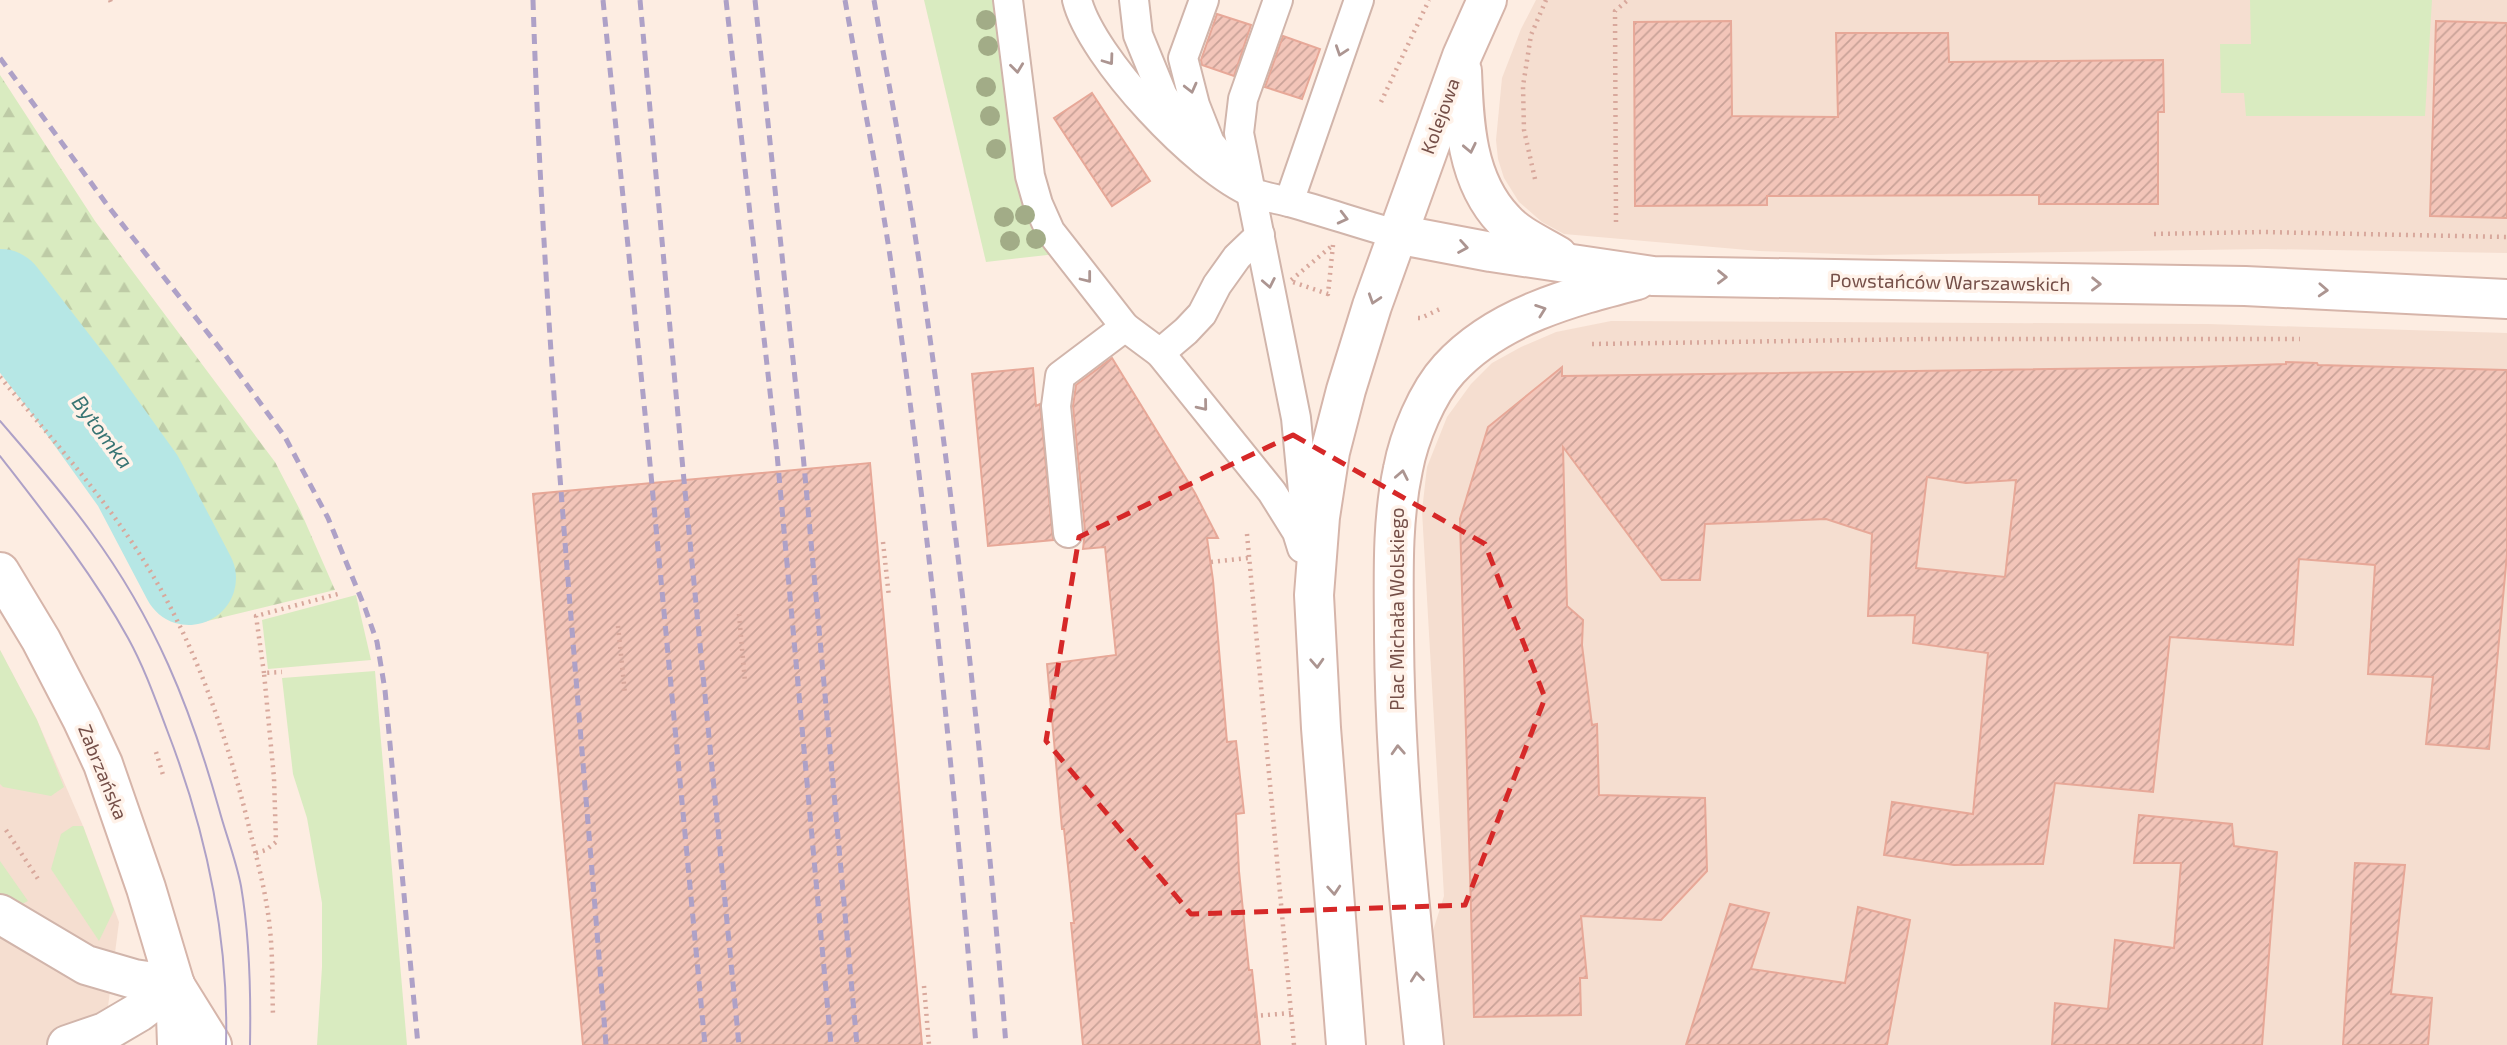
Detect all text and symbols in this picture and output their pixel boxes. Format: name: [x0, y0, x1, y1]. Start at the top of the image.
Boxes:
one-way arrow: [1335, 44, 1349, 56]
one-way arrow: [1101, 52, 1113, 64]
one-way arrow: [1009, 62, 1024, 74]
street label: Kolejowa: [1415, 75, 1464, 157]
one-way arrow: [1183, 82, 1197, 94]
one-way arrow: [1461, 142, 1476, 154]
one-way arrow: [1336, 210, 1348, 224]
one-way arrow: [1457, 238, 1469, 253]
street label: Powstańców Warszawskich: [1830, 268, 2071, 295]
one-way arrow: [1716, 270, 1727, 285]
one-way arrow: [1078, 271, 1091, 283]
one-way arrow: [2091, 276, 2102, 292]
one-way arrow: [1260, 277, 1275, 289]
one-way arrow: [2318, 282, 2329, 297]
one-way arrow: [1368, 292, 1382, 305]
one-way arrow: [1534, 304, 1546, 318]
water label: Bytomka: [67, 390, 139, 473]
one-way arrow: [1195, 398, 1208, 411]
one-way arrow: [1394, 469, 1409, 481]
street label: Plac Michała Wolskiego: [1385, 507, 1408, 711]
one-way arrow: [1310, 658, 1325, 669]
street label: Zabrzańska: [74, 721, 133, 823]
one-way arrow: [1391, 745, 1406, 756]
one-way arrow: [1326, 885, 1341, 896]
one-way arrow: [1410, 971, 1425, 982]

